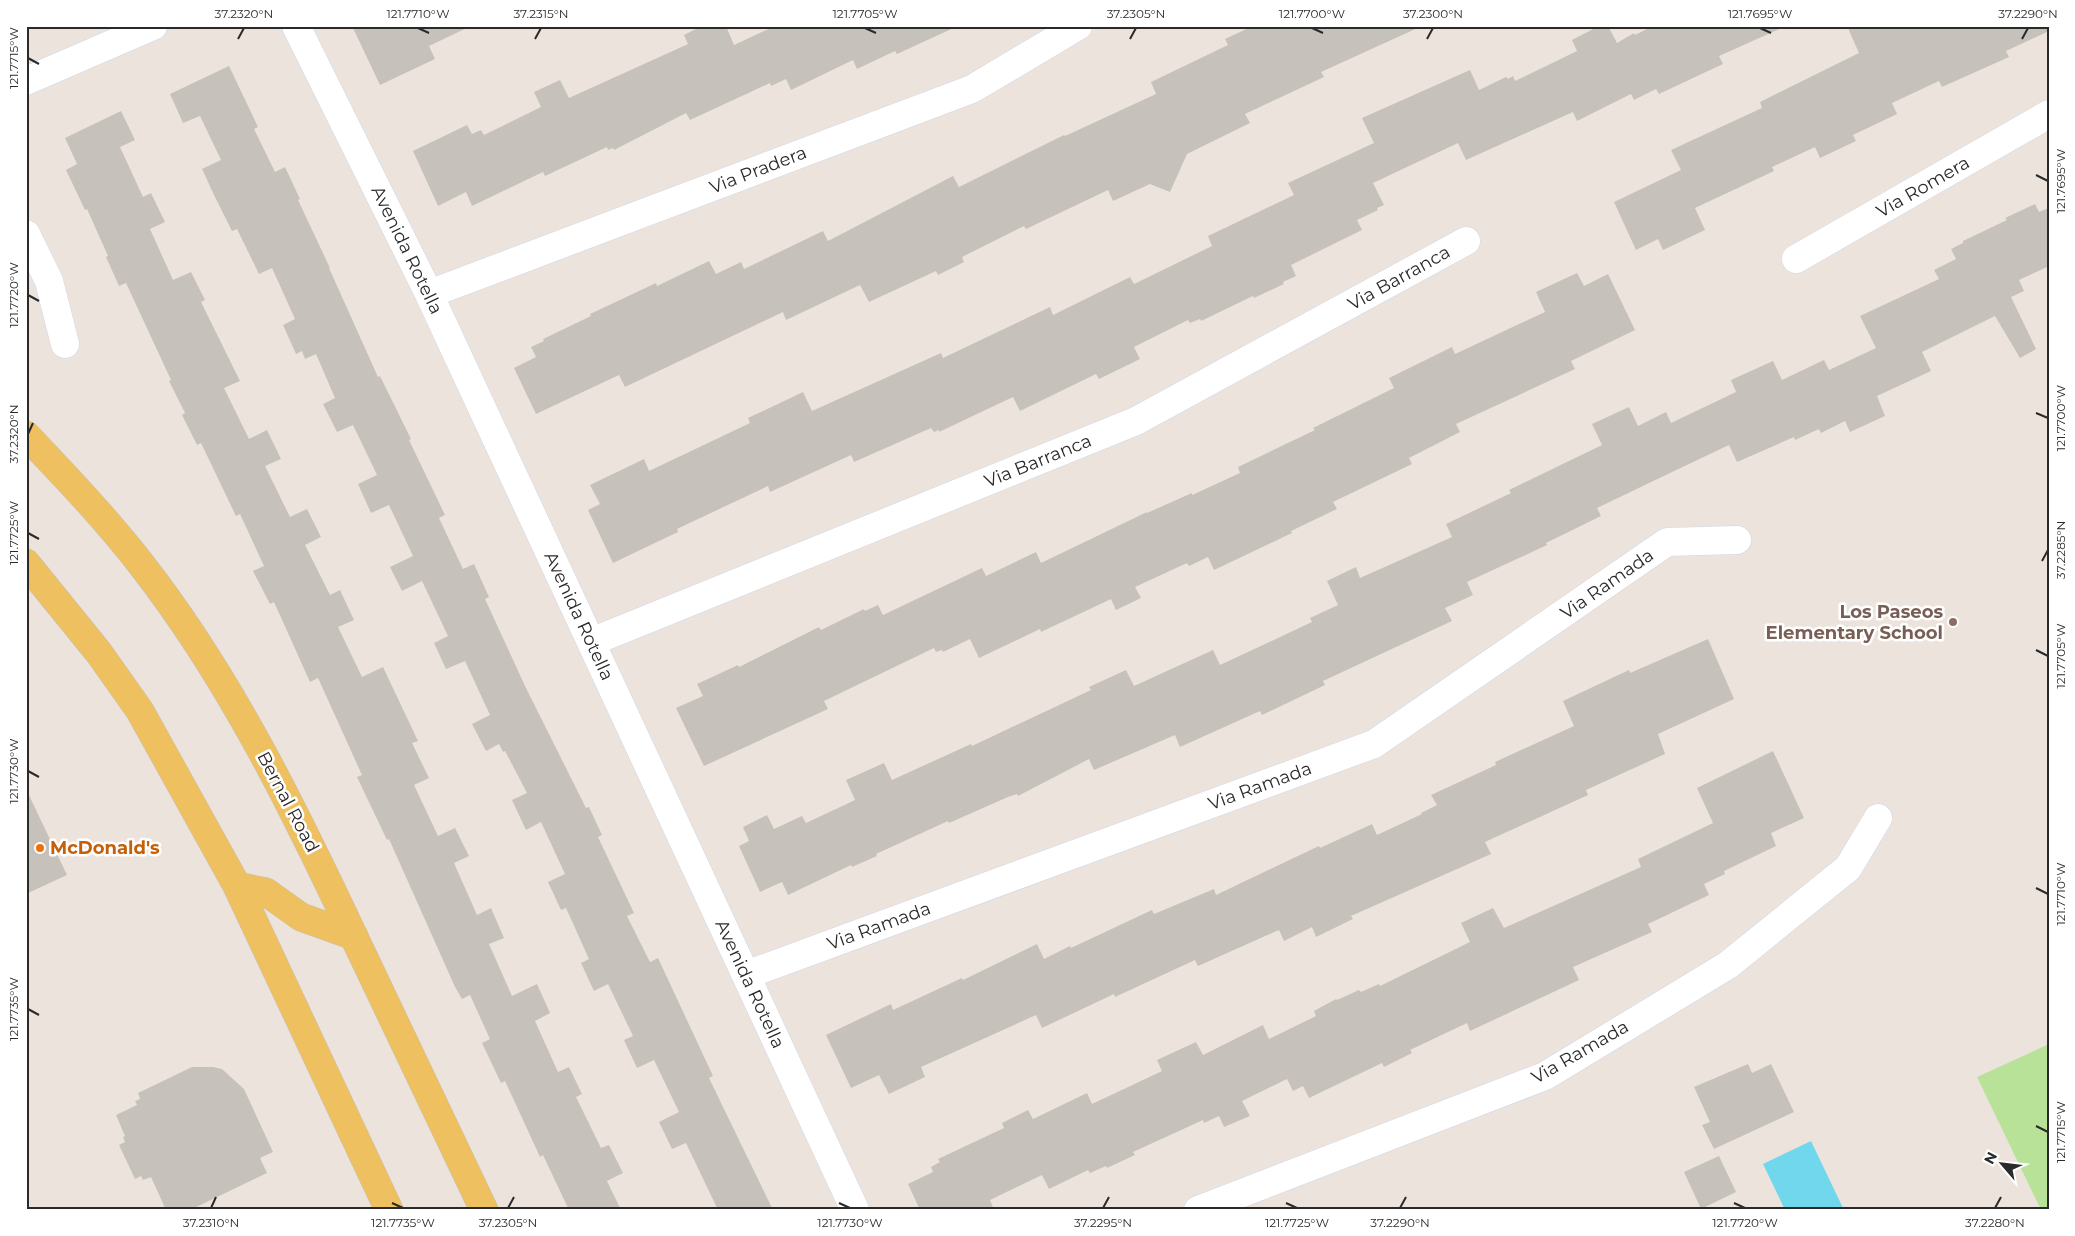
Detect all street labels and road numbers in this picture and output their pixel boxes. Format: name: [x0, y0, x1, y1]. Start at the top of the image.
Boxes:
street label: Via Pradera: [706, 141, 810, 199]
street label: Via Romera: [1873, 152, 1973, 222]
street label: Avenida Rotella: [366, 182, 448, 318]
street label: Via Barranca: [1344, 241, 1454, 315]
street label: Via Barranca: [981, 429, 1095, 493]
street label: Via Ramada: [1556, 544, 1658, 624]
street label: Avenida Rotella: [539, 548, 619, 684]
street label: Bernal Road: [252, 748, 324, 856]
street label: Via Ramada: [1205, 757, 1315, 815]
street label: Via Ramada: [824, 897, 934, 955]
street label: Avenida Rotella: [710, 916, 790, 1052]
street label: Via Ramada: [1528, 1015, 1632, 1089]

